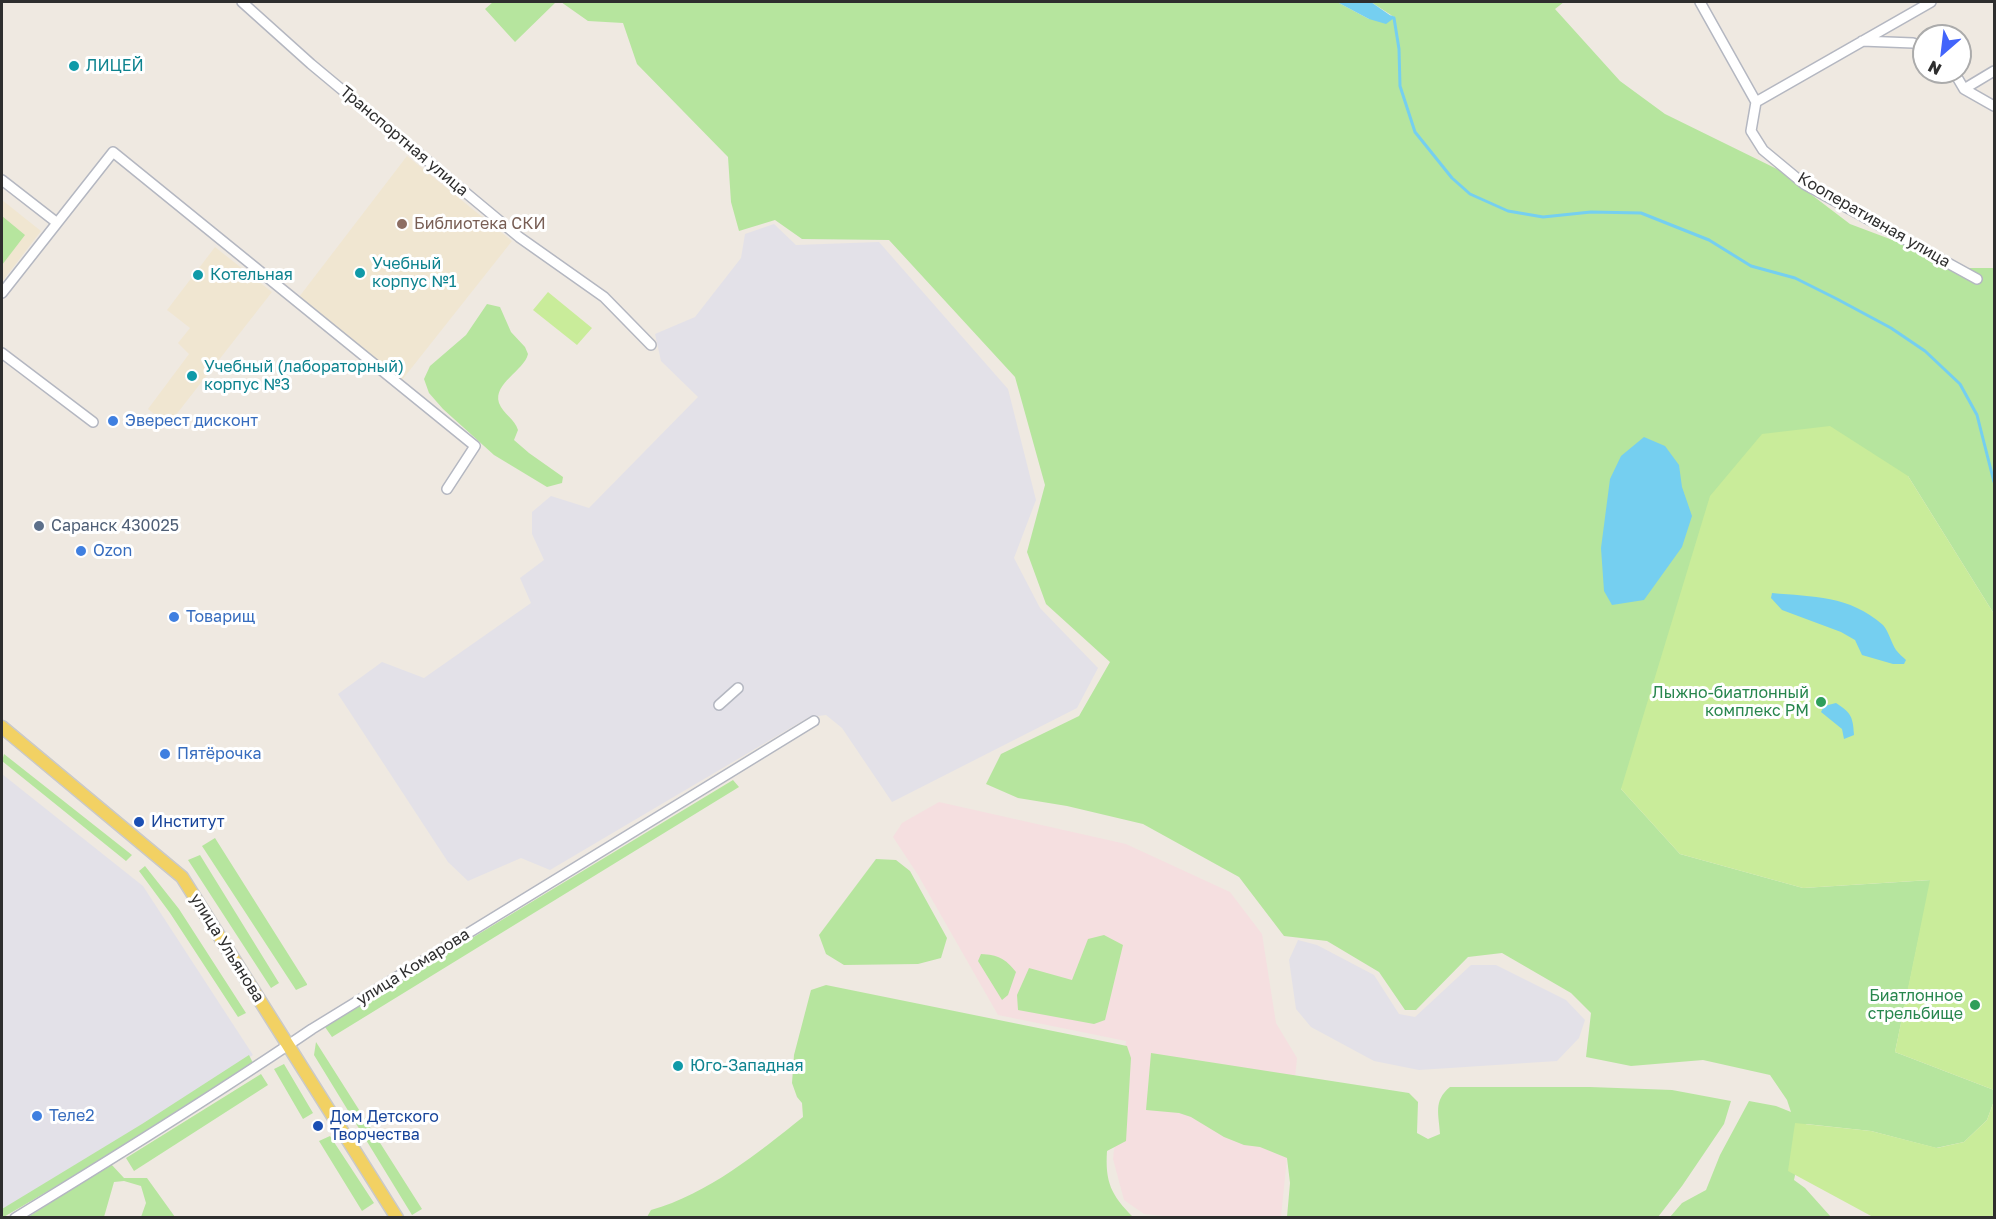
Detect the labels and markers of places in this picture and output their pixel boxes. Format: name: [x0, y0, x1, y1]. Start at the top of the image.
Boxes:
place label: ЛИЦЕЙ: [86, 56, 144, 76]
marker: ЛИЦЕЙ: [67, 59, 81, 73]
place label: Библиотека СКИ: [414, 214, 546, 234]
marker: Библиотека СКИ: [395, 217, 409, 231]
place label: Учебный корпус №1: [372, 254, 457, 292]
place label: Котельная: [210, 265, 293, 285]
marker: Учебный корпус №1: [353, 266, 367, 280]
marker: Котельная: [191, 268, 205, 282]
place label: Учебный (лабораторный) корпус №3: [204, 357, 404, 395]
marker: Учебный (лабораторный) корпус №3: [185, 369, 199, 383]
place label: Эверест дисконт: [125, 411, 258, 431]
marker: Эверест дисконт: [106, 414, 120, 428]
place label: Саранск 430025: [51, 516, 179, 536]
marker: Саранск 430025: [32, 519, 46, 533]
place label: Ozon: [93, 541, 132, 561]
marker: Ozon: [74, 544, 88, 558]
place label: Товарищ: [186, 607, 255, 627]
marker: Товарищ: [167, 610, 181, 624]
place label: Лыжно-биатлонный комплекс РМ: [1652, 683, 1809, 721]
marker: Лыжно-биатлонный комплекс РМ: [1814, 695, 1828, 709]
place label: Пятёрочка: [177, 744, 261, 764]
marker: Пятёрочка: [158, 747, 172, 761]
place label: Институт: [151, 812, 225, 832]
marker: Институт: [132, 815, 146, 829]
place label: Биатлонное стрельбище: [1868, 986, 1963, 1024]
marker: Биатлонное стрельбище: [1968, 998, 1982, 1012]
place label: Юго-Западная: [690, 1056, 804, 1076]
marker: Юго-Западная: [671, 1059, 685, 1073]
place label: Теле2: [49, 1106, 95, 1126]
place label: Дом Детского Творчества: [330, 1107, 439, 1145]
marker: Теле2: [30, 1109, 44, 1123]
marker: Дом Детского Творчества: [311, 1119, 325, 1133]

